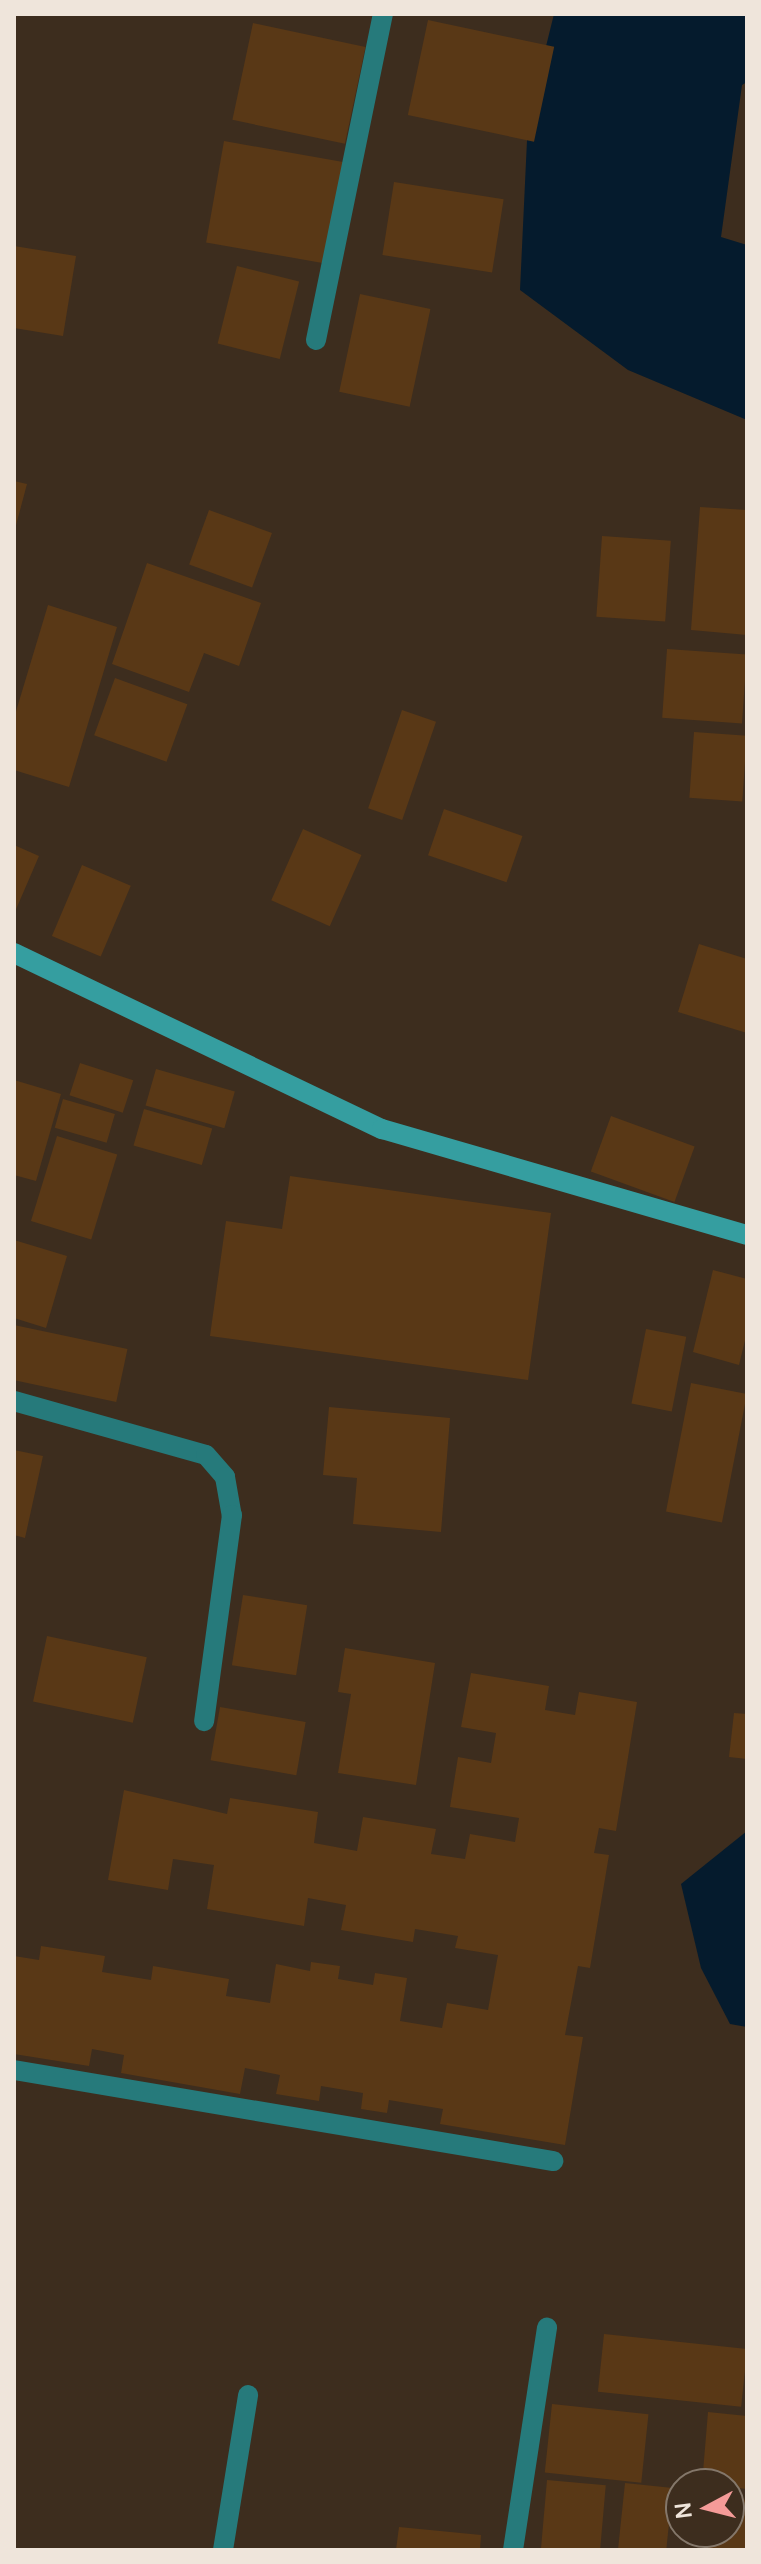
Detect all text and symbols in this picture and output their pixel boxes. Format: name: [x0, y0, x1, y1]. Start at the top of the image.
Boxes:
north arrow: [665, 2468, 745, 2548]
text: N: [667, 2501, 699, 2520]

